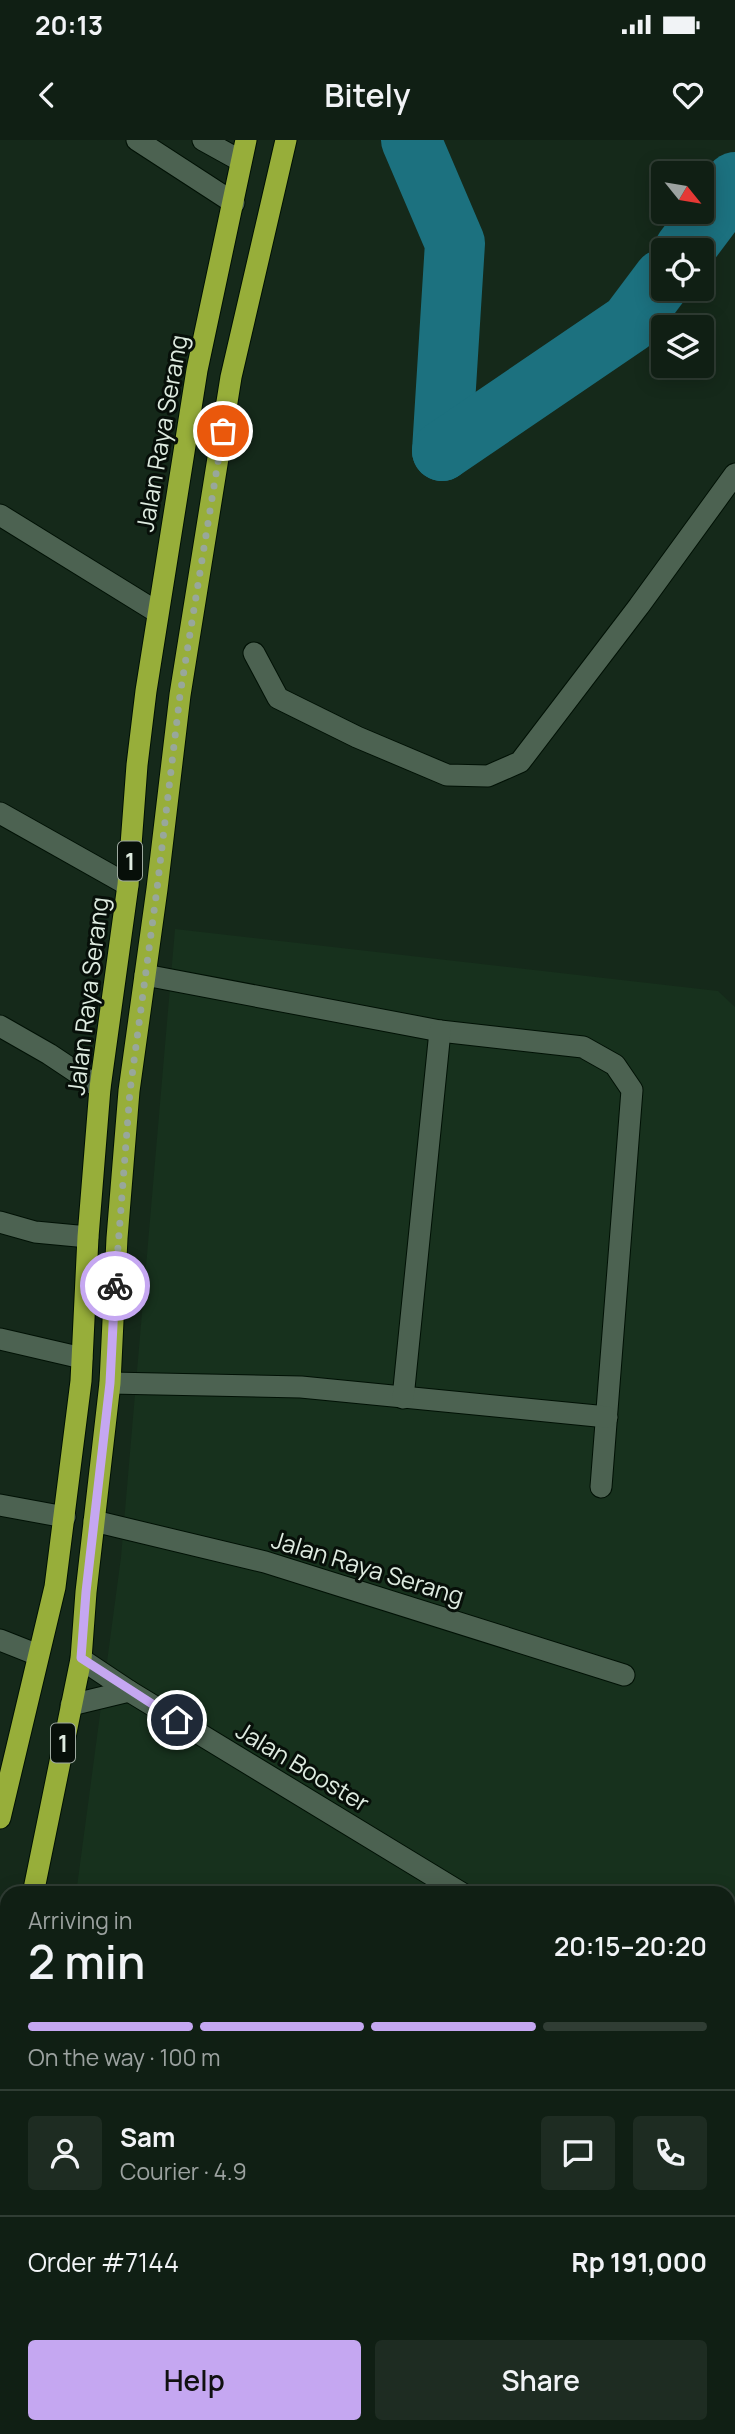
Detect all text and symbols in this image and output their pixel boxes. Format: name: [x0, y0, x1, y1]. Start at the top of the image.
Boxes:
text: 20:13: [35, 7, 103, 43]
text: Bitely: [324, 73, 411, 117]
icon: back: [28, 76, 66, 114]
icon: heart: [669, 76, 707, 114]
north arrow: [651, 161, 714, 224]
map controls: [651, 161, 714, 378]
button: locate: [651, 238, 714, 301]
button: layers: [651, 315, 714, 378]
street label: Jalan Raya Serang: [127, 332, 195, 534]
pin: [193, 401, 253, 461]
icon: bag: [204, 412, 242, 450]
road number: 1: [118, 842, 142, 880]
street label: Jalan Raya Serang: [58, 895, 116, 1097]
courier: [80, 1251, 150, 1321]
icon: bike: [96, 1267, 134, 1305]
street label: Jalan Raya Serang: [268, 1522, 468, 1612]
pin: [147, 1690, 207, 1750]
icon: home: [158, 1701, 196, 1739]
street label: Jalan Booster: [230, 1713, 376, 1819]
road number: 1: [51, 1724, 75, 1762]
text: Arriving in: [28, 1904, 133, 1936]
text: 20:15–20:20: [554, 1928, 707, 1964]
text: 2 min: [28, 1930, 145, 1993]
text: On the way · 100 m: [28, 2041, 221, 2073]
button: person: [28, 2116, 102, 2190]
button: chat: [541, 2116, 615, 2190]
button: phone: [633, 2116, 707, 2190]
text: Sam: [120, 2119, 175, 2155]
text: Courier · 4.9: [120, 2155, 247, 2187]
text: Order #7144: [28, 2244, 179, 2280]
text: Rp 191,000: [572, 2244, 707, 2280]
button: Help: [28, 2340, 361, 2420]
button: Share: [375, 2340, 707, 2420]

